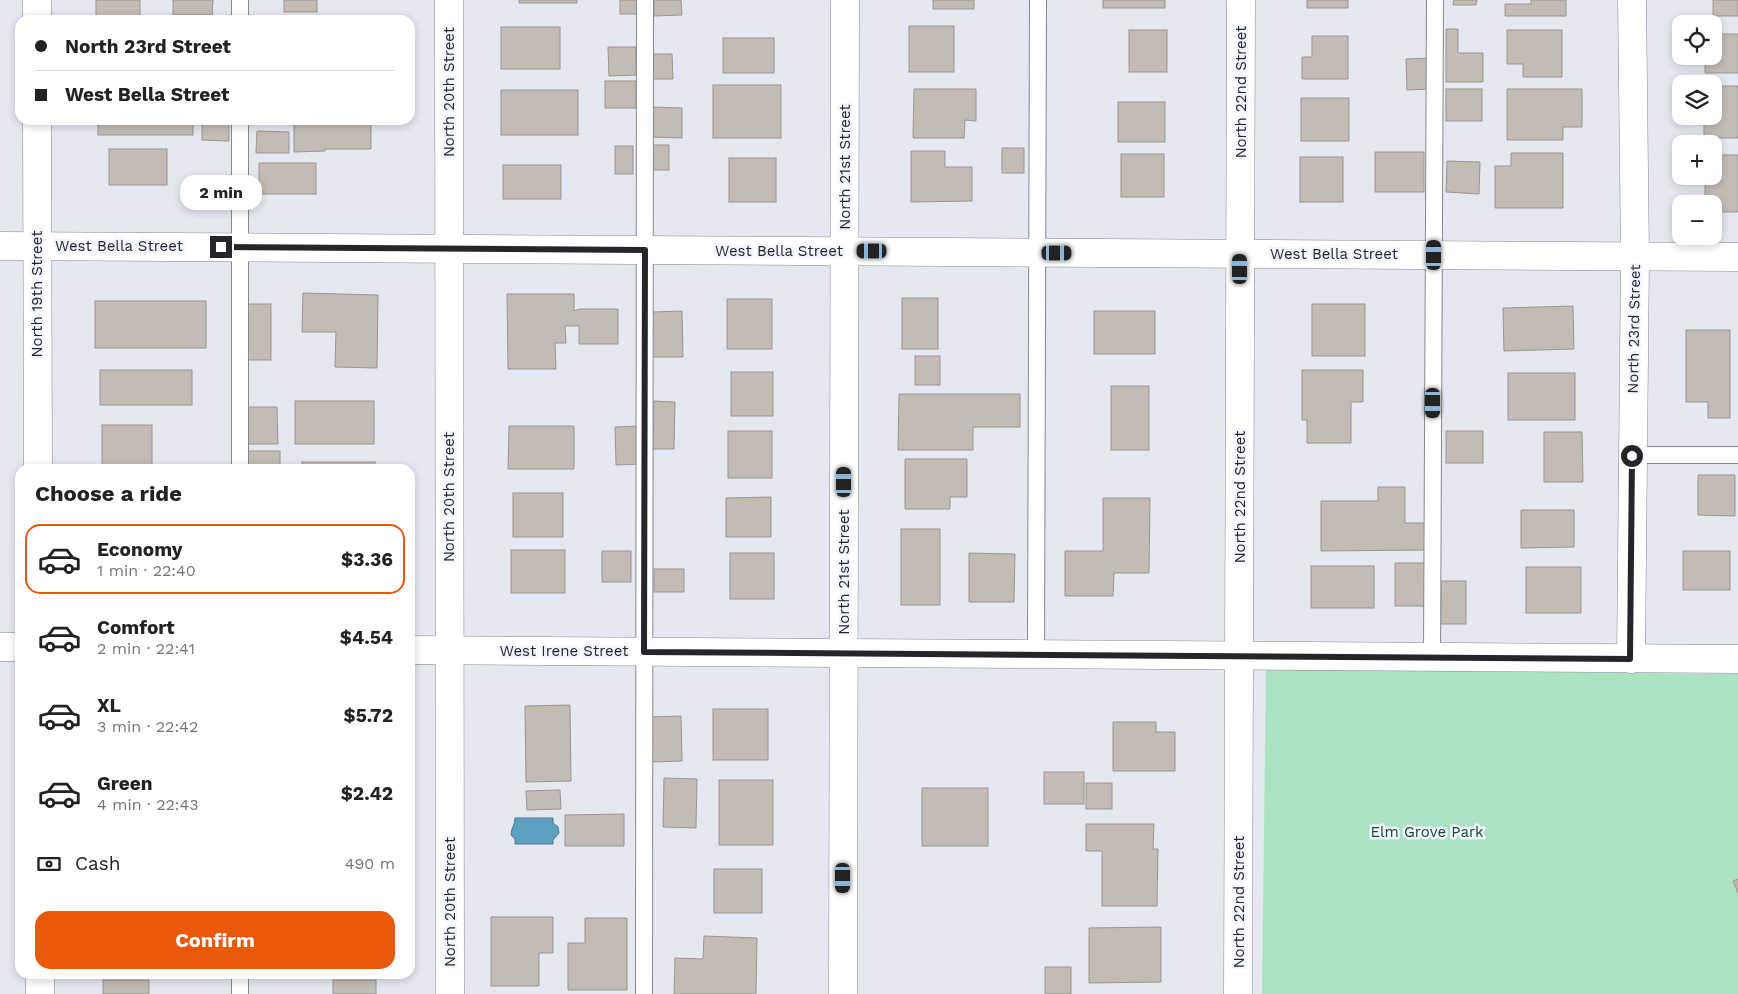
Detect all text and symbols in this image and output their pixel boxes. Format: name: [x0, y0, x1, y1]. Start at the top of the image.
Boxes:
map controls: [1672, 15, 1722, 245]
button: locate: [1672, 15, 1722, 65]
street label: North 22nd Street: [1232, 25, 1250, 158]
street label: North 20th Street: [440, 26, 458, 157]
text: North 23rd Street: [65, 35, 231, 58]
button: layers: [1672, 75, 1722, 125]
text: West Bella Street: [65, 83, 229, 106]
street label: North 21st Street: [836, 104, 854, 230]
button: +: [1672, 135, 1722, 185]
callout: 2 min: [180, 174, 262, 210]
text: 2 min: [199, 183, 243, 202]
button: −: [1672, 195, 1722, 245]
street label: North 19th Street: [28, 230, 46, 357]
route end: [210, 236, 232, 258]
street label: West Bella Street: [55, 237, 184, 255]
car: [1426, 240, 1441, 270]
street label: West Bella Street: [715, 242, 844, 260]
car: [857, 244, 887, 259]
street label: West Bella Street: [1270, 245, 1399, 263]
car: [1042, 246, 1072, 261]
car: [1232, 254, 1247, 284]
street label: North 23rd Street: [1624, 264, 1644, 394]
car: [1425, 388, 1440, 418]
street label: North 22nd Street: [1231, 430, 1249, 563]
street label: North 20th Street: [440, 431, 458, 562]
route start: [1621, 445, 1643, 467]
car: [836, 467, 851, 497]
text: Choose a ride: [35, 481, 182, 506]
street label: North 21st Street: [835, 509, 853, 635]
icon: car: [37, 537, 82, 582]
text: Economy: [97, 538, 182, 561]
text: $3.36: [341, 548, 393, 571]
text: 1 min · 22:40: [97, 561, 196, 580]
icon: car: [37, 615, 82, 660]
text: Comfort: [97, 616, 175, 639]
text: $4.54: [340, 626, 393, 649]
text: 2 min · 22:41: [97, 639, 195, 658]
street label: West Irene Street: [500, 642, 629, 660]
icon: car: [37, 693, 82, 738]
text: XL: [97, 694, 121, 717]
text: $5.72: [344, 704, 393, 727]
text: 3 min · 22:42: [97, 717, 198, 736]
icon: car: [37, 771, 82, 816]
text: Green: [97, 772, 153, 795]
text: $2.42: [341, 782, 393, 805]
text: 4 min · 22:43: [97, 795, 199, 814]
park label: Elm Grove Park: [1370, 823, 1484, 841]
street label: North 22nd Street: [1230, 835, 1248, 968]
street label: North 20th Street: [441, 836, 459, 967]
icon: cash: [35, 850, 63, 878]
text: Cash: [75, 852, 121, 875]
text: 490 m: [345, 854, 395, 873]
car: [835, 863, 850, 893]
button: Confirm: [35, 911, 395, 969]

